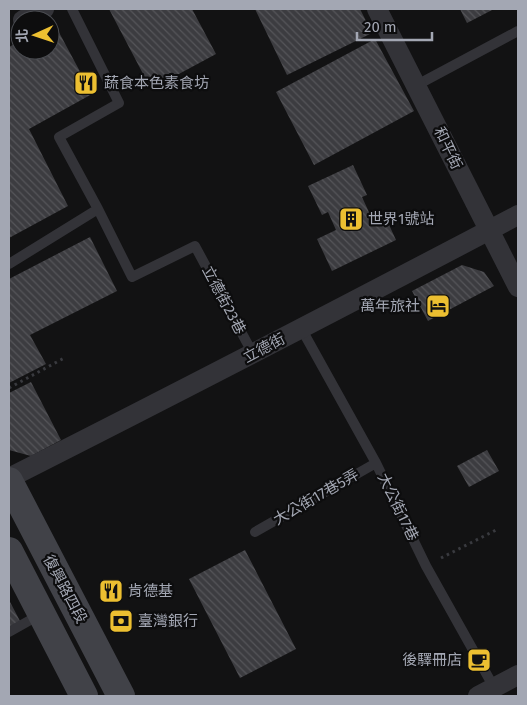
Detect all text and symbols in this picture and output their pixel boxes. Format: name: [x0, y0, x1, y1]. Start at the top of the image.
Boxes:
north arrow: [10, 10, 60, 60]
scale bar: [357, 10, 432, 42]
text: 20 m: [364, 18, 397, 36]
text: 北: [14, 28, 31, 43]
restaurant icon: 蔬食本色素食坊: [73, 70, 99, 96]
place label: 蔬食本色素食坊: [104, 74, 209, 92]
street label: 和平街: [430, 124, 466, 172]
building icon: 世界1號站: [338, 206, 364, 232]
place label: 世界1號站: [368, 210, 435, 228]
street label: 立德街23巷: [198, 263, 250, 337]
hotel icon: 萬年旅社: [425, 293, 451, 319]
place label: 萬年旅社: [360, 297, 420, 315]
street label: 立德街: [240, 329, 288, 367]
street label: 大公街17巷5弄: [270, 465, 362, 529]
street label: 大公街17巷: [374, 470, 422, 544]
street label: 復興路四段: [39, 552, 91, 626]
restaurant icon: 肯德基: [98, 578, 124, 604]
place label: 肯德基: [128, 582, 173, 600]
bank icon: 臺灣銀行: [108, 608, 134, 634]
place label: 臺灣銀行: [138, 612, 198, 630]
cafe icon: 後驛冊店: [466, 647, 492, 673]
place label: 後驛冊店: [402, 651, 462, 669]

